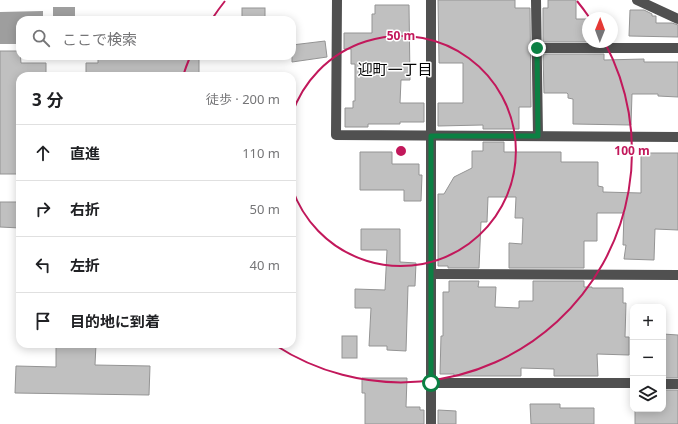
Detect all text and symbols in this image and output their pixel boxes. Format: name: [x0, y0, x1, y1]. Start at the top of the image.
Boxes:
north arrow: [582, 12, 618, 48]
search box: [16, 16, 296, 60]
icon: search: [30, 27, 52, 49]
text: 50 m: [387, 27, 415, 44]
text: ここで検索: [62, 29, 137, 49]
route end: [528, 39, 546, 57]
district label: 迎町一丁目: [357, 59, 433, 79]
text: 3 分: [32, 88, 63, 111]
text: 徒歩 · 200 m: [206, 90, 280, 108]
icon: ahead: [32, 142, 54, 164]
text: 100 m: [614, 142, 650, 159]
text: 直進: [70, 143, 100, 163]
text: 110 m: [242, 144, 280, 162]
centre of rings: [394, 144, 408, 158]
icon: right: [32, 198, 54, 220]
text: 右折: [70, 199, 100, 219]
text: 50 m: [250, 200, 280, 218]
icon: left: [32, 254, 54, 276]
text: 左折: [70, 255, 100, 275]
text: 40 m: [250, 256, 280, 274]
map controls: [630, 304, 666, 412]
button: +: [630, 304, 666, 340]
icon: arrive: [32, 310, 54, 332]
text: 目的地に到着: [70, 311, 160, 331]
button: −: [630, 340, 666, 376]
route start: [422, 374, 440, 392]
button: layers: [630, 376, 666, 412]

